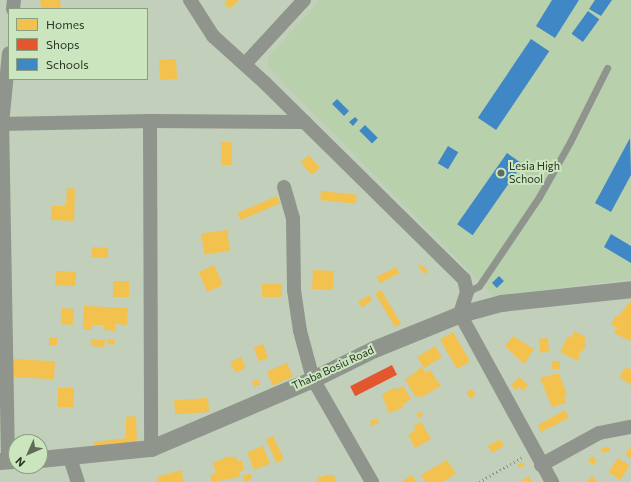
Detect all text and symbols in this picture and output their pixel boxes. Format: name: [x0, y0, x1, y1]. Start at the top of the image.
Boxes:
legend: [8, 8, 148, 80]
text: Homes: [46, 17, 84, 31]
text: Shops: [46, 37, 80, 51]
text: Schools: [46, 57, 89, 71]
place label: Lesia High School: [509, 160, 560, 186]
marker: Lesia High School: [496, 168, 506, 178]
street label: Thaba Bosiu Road: [290, 343, 376, 393]
north arrow: [8, 434, 48, 474]
text: N: [12, 455, 27, 470]

